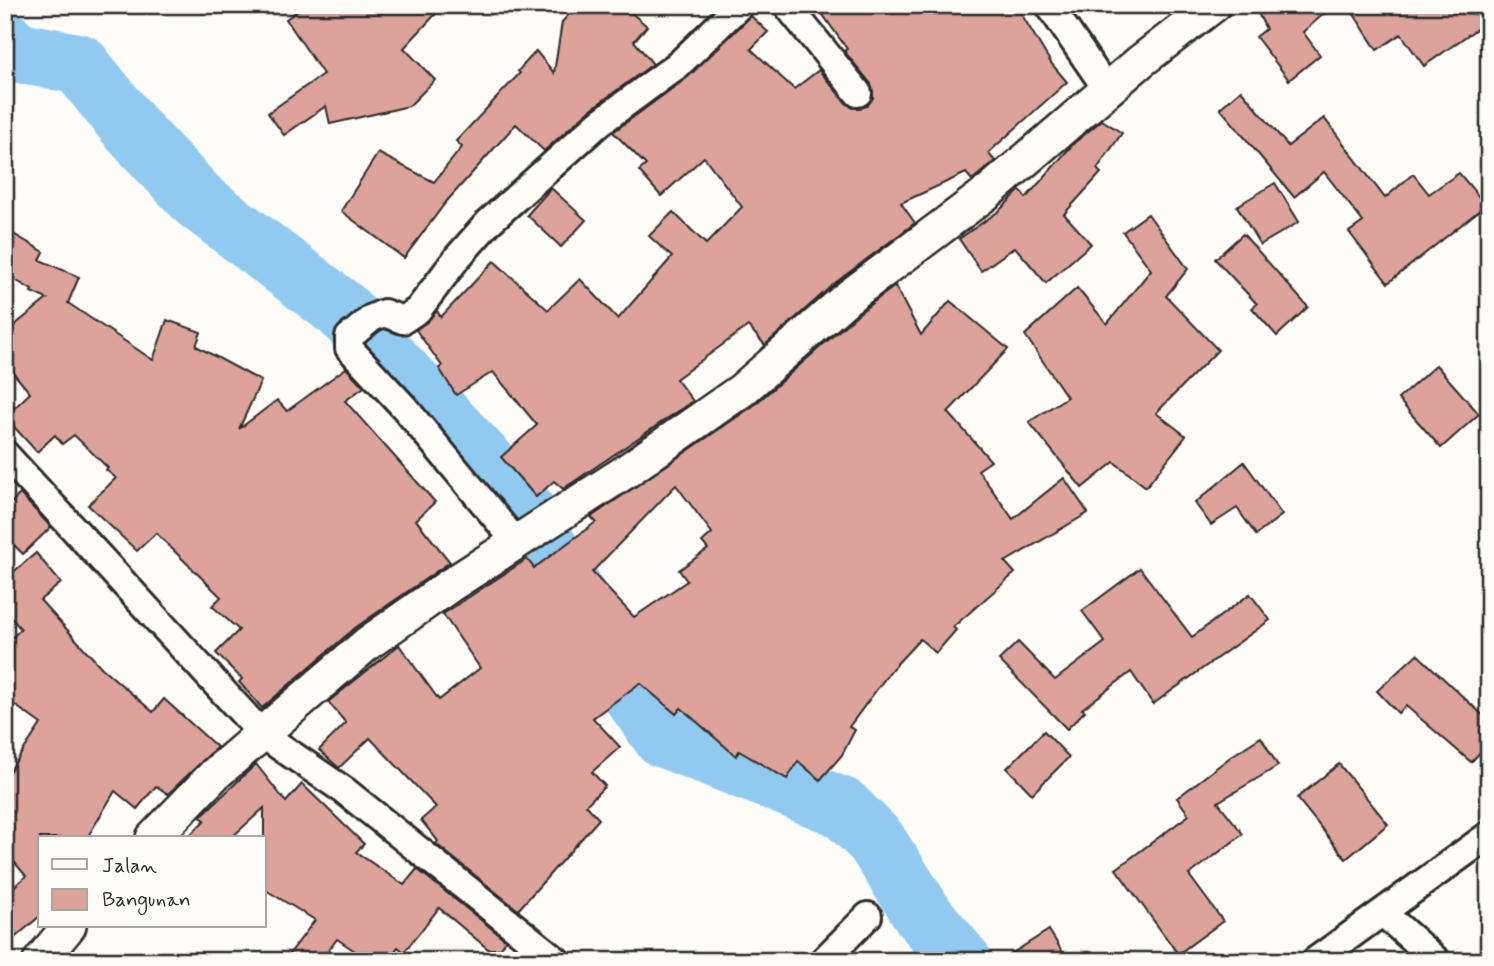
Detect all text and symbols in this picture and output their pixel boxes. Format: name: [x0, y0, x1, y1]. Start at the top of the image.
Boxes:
legend: [38, 836, 266, 928]
text: Jalan: [102, 852, 157, 880]
text: Bangunan: [102, 886, 191, 915]

